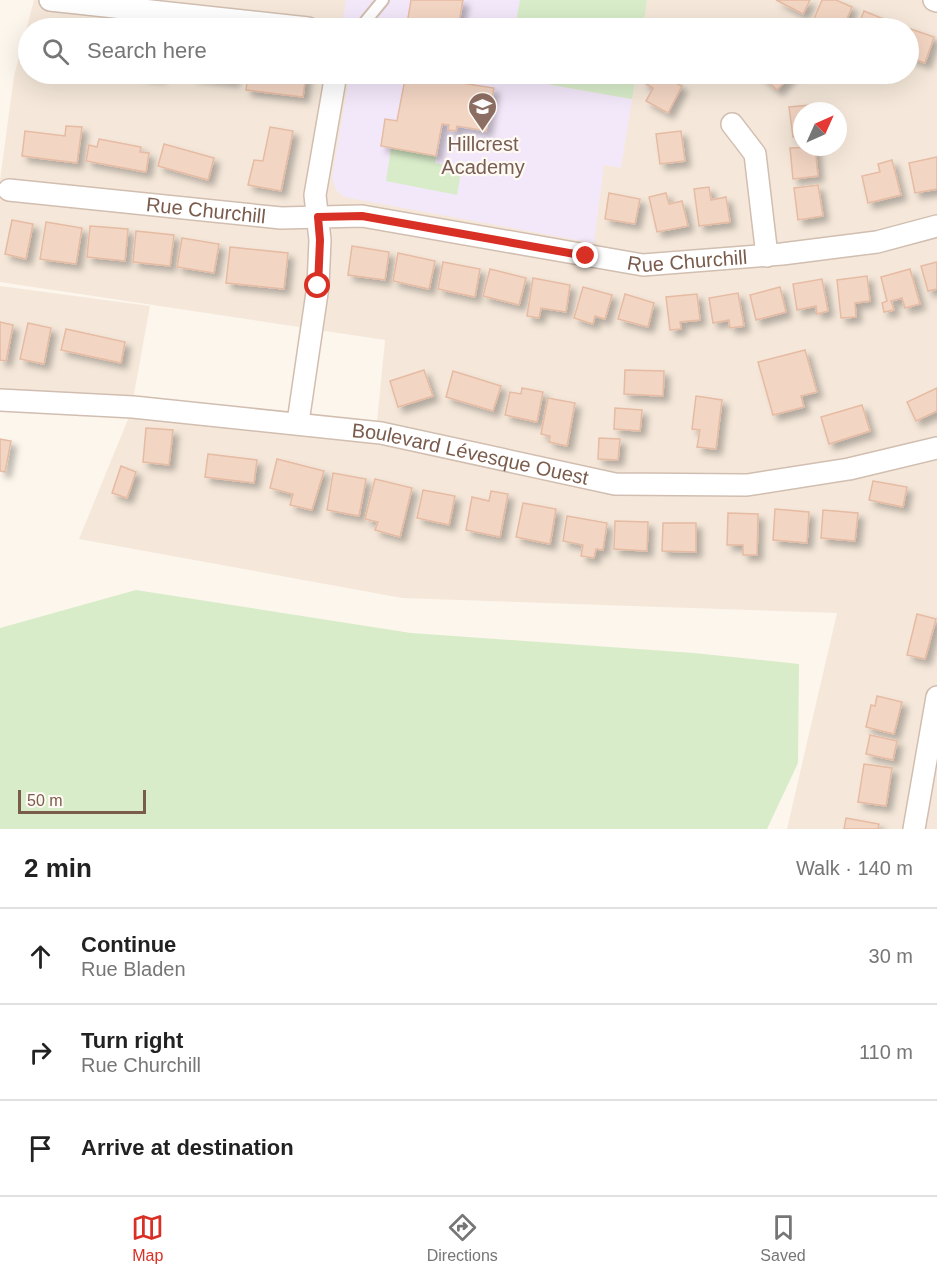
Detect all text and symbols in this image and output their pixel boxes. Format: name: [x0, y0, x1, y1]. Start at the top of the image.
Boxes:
search box: [18, 18, 919, 84]
icon: search: [39, 35, 72, 68]
text: Search here: [87, 38, 207, 63]
school or university icon: Hillcrest Academy: [467, 90, 499, 132]
north arrow: [793, 102, 847, 156]
place label: Hillcrest Academy: [441, 133, 525, 178]
street label: Rue Churchill: [145, 193, 267, 227]
route end: [572, 242, 598, 268]
street label: Rue Churchill: [626, 246, 748, 276]
route start: [304, 272, 330, 298]
street label: Boulevard Lévesque Ouest: [351, 419, 591, 489]
scale bar: [18, 787, 146, 814]
text: 50 m: [27, 792, 63, 809]
text: 2 min: [24, 853, 92, 883]
text: Walk · 140 m: [796, 857, 913, 879]
text: Continue: [81, 932, 176, 957]
icon: ahead: [24, 940, 57, 973]
text: 30 m: [869, 945, 913, 967]
text: Rue Bladen: [81, 958, 186, 980]
text: Turn right: [81, 1028, 183, 1053]
icon: right: [24, 1036, 57, 1069]
text: 110 m: [859, 1041, 913, 1063]
text: Rue Churchill: [81, 1054, 201, 1076]
icon: arrive: [24, 1132, 57, 1165]
text: Arrive at destination: [81, 1135, 294, 1160]
tab: Map: [131, 1211, 164, 1265]
tab: Directions: [427, 1211, 498, 1265]
tab: Saved: [760, 1211, 806, 1265]

